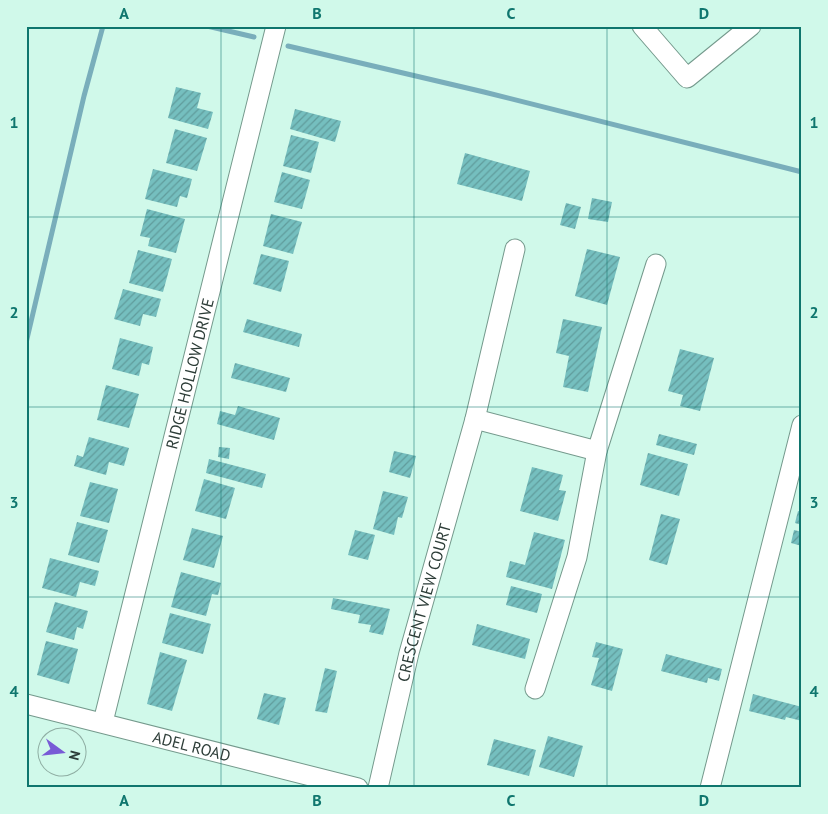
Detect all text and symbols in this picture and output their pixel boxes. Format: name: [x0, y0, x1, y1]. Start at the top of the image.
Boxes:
text: A: [119, 3, 129, 23]
text: B: [312, 3, 322, 23]
text: C: [507, 3, 516, 23]
text: D: [699, 3, 709, 23]
text: 1: [9, 112, 19, 132]
text: 1: [809, 112, 819, 132]
street label: RIDGE HOLLOW DRIVE: [161, 296, 218, 451]
text: 2: [9, 302, 19, 322]
text: 2: [809, 302, 819, 322]
text: 3: [9, 492, 19, 512]
text: 3: [809, 492, 819, 512]
street label: CRESCENT VIEW COURT: [393, 521, 455, 684]
text: 4: [9, 681, 19, 701]
text: 4: [809, 681, 819, 701]
north arrow: [38, 726, 88, 776]
street label: ADEL ROAD: [151, 726, 233, 765]
text: N: [65, 749, 84, 762]
text: A: [119, 790, 129, 810]
text: B: [312, 790, 322, 810]
text: C: [507, 790, 516, 810]
text: D: [699, 790, 709, 810]

